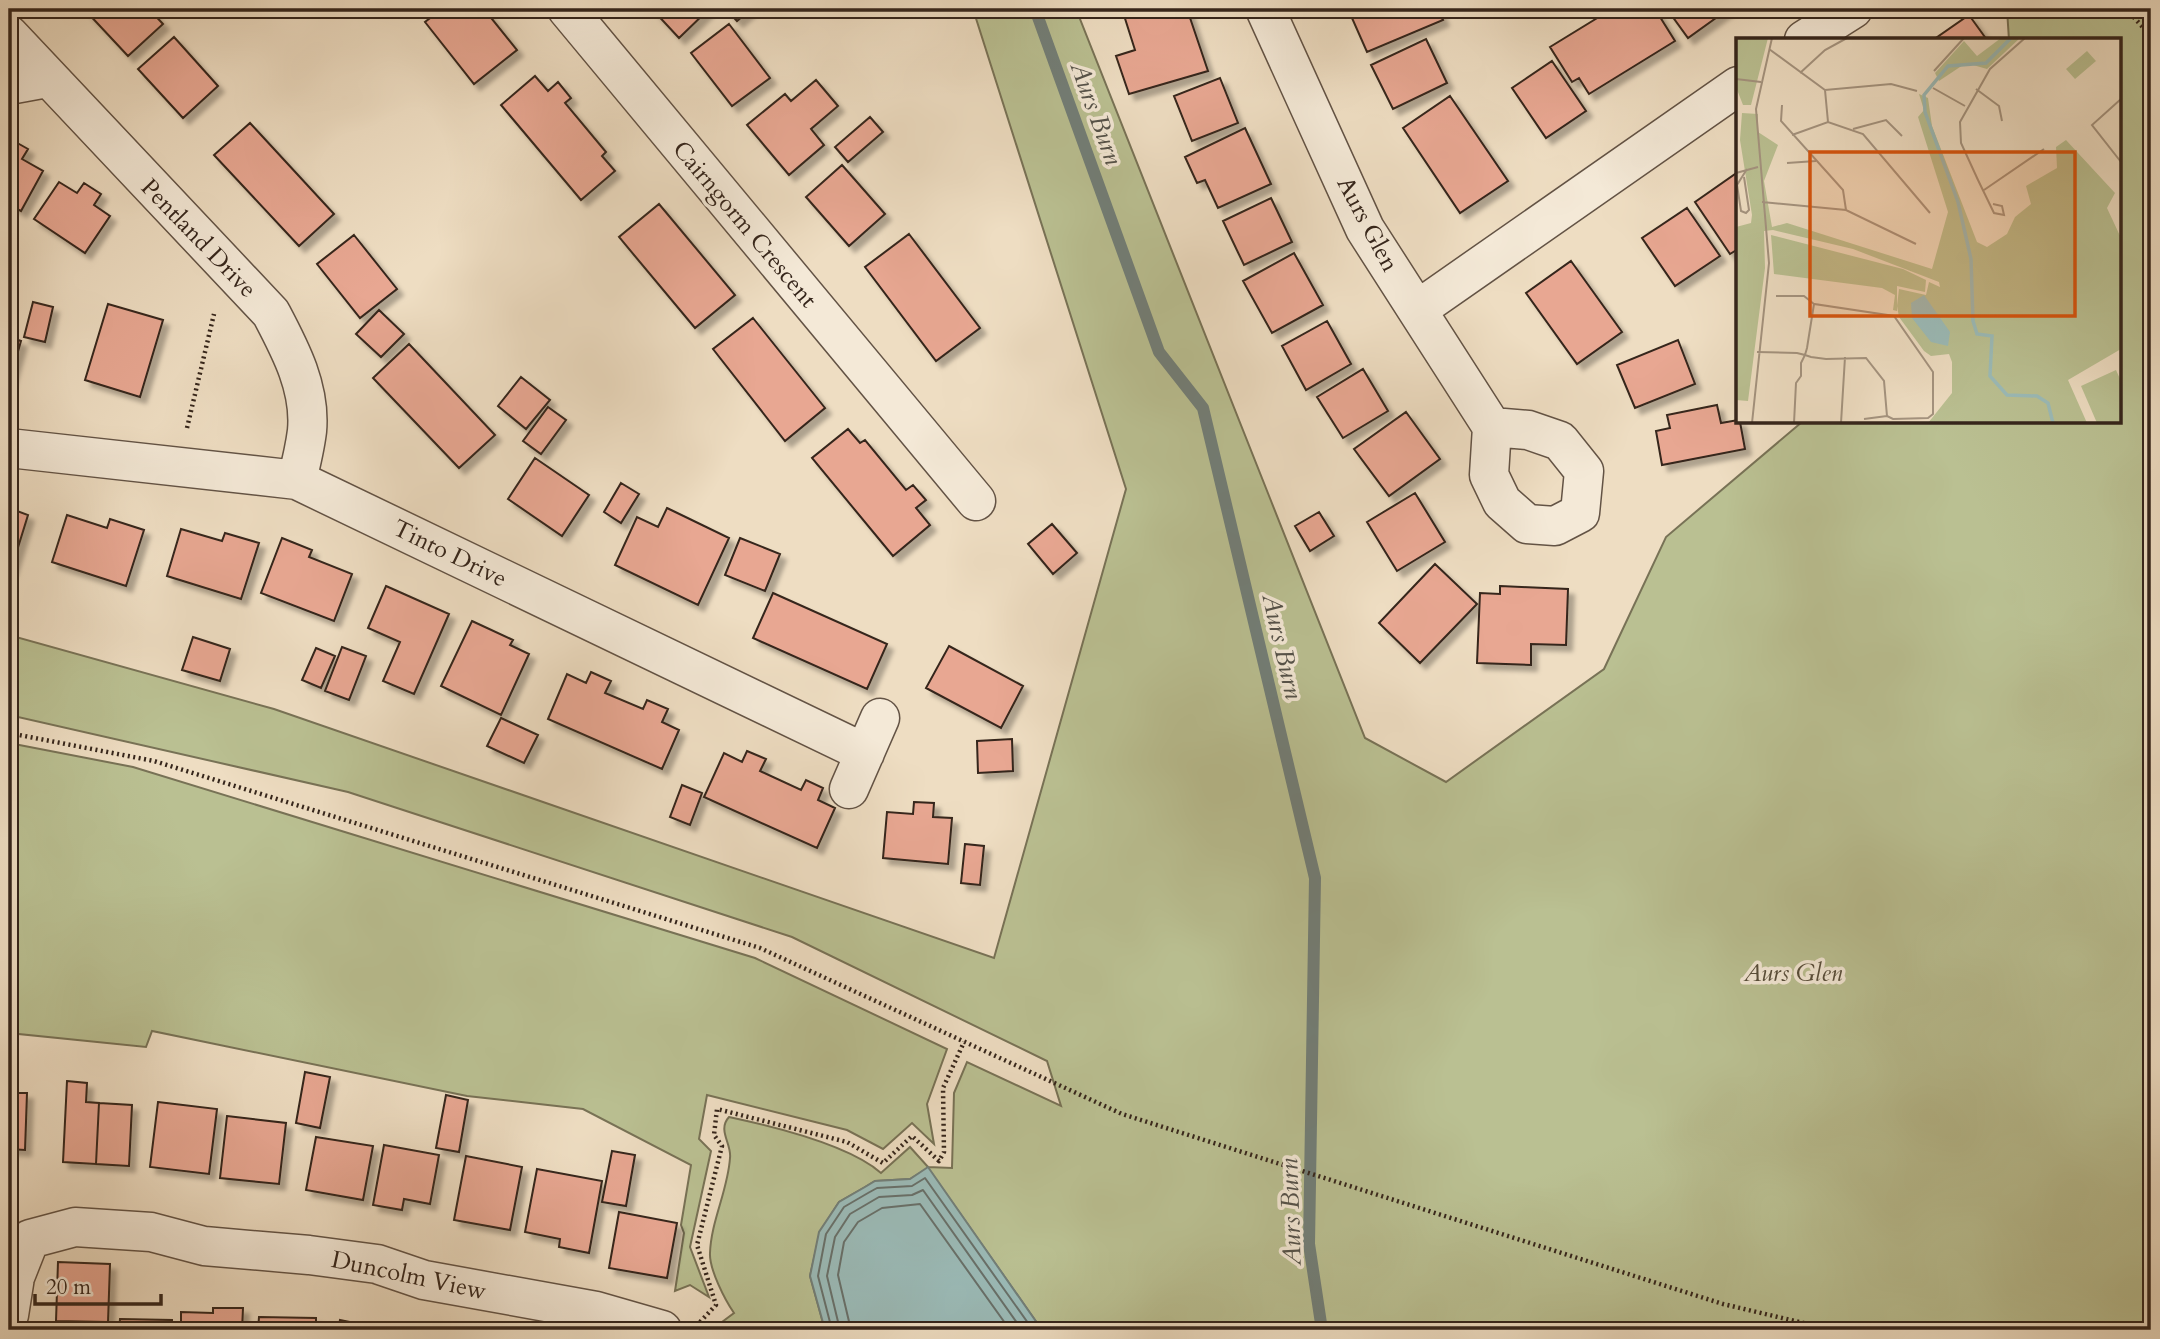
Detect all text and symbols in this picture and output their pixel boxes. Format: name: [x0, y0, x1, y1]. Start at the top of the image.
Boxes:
inset map: [1736, 38, 2122, 424]
water label: Aurs Burn: [1061, 56, 1131, 170]
street label: Cairngorm Crescent: [665, 134, 825, 315]
street label: Aurs Glen: [1329, 171, 1406, 278]
street label: Pentland Drive: [133, 172, 264, 305]
street label: Tinto Drive: [387, 512, 512, 595]
water label: Aurs Burn: [1253, 589, 1312, 703]
park label: Aurs Glen: [1743, 957, 1843, 990]
water label: Aurs Burn: [1271, 1157, 1310, 1267]
street label: Duncolm View: [328, 1243, 489, 1308]
scale bar: [35, 1262, 161, 1306]
text: 20 m: [46, 1273, 91, 1302]

